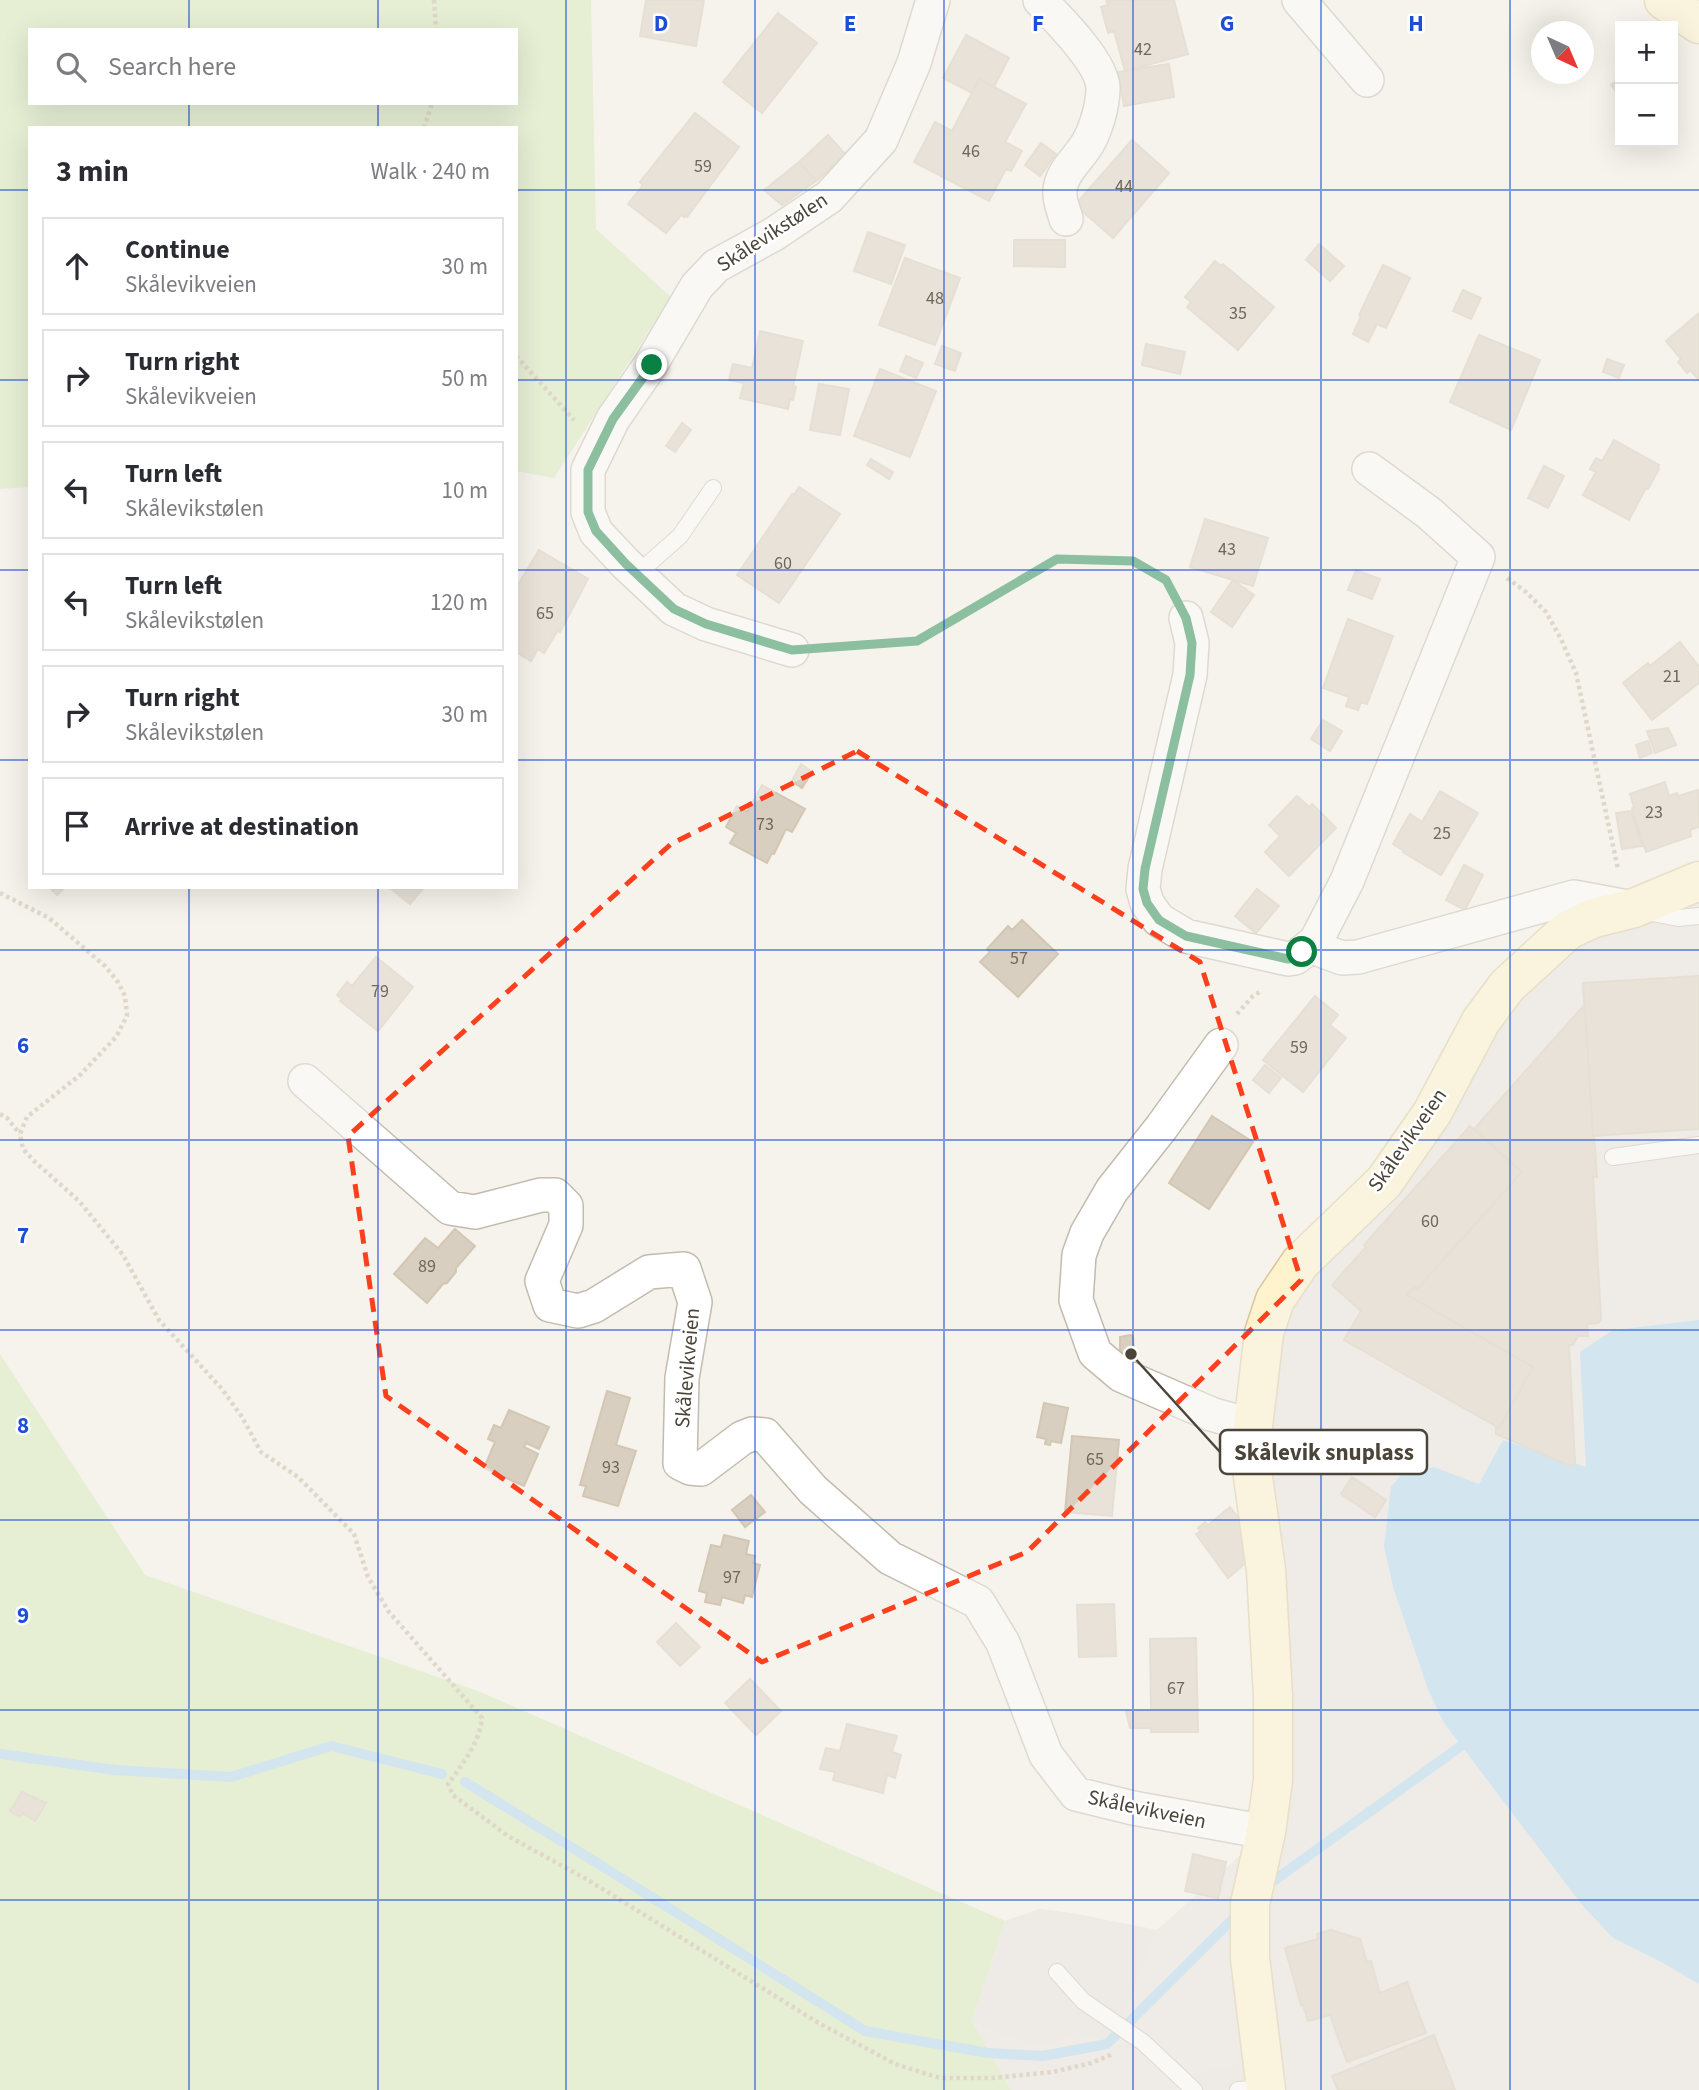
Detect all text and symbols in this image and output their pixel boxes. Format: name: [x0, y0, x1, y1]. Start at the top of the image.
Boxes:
text: D: [654, 7, 668, 40]
text: E: [844, 7, 856, 40]
text: F: [1032, 7, 1044, 40]
text: G: [1220, 7, 1234, 40]
text: H: [1408, 7, 1424, 40]
north arrow: [1531, 21, 1594, 84]
map controls: [1615, 21, 1678, 147]
button: +: [1615, 21, 1678, 84]
search box: [28, 28, 518, 105]
house number: 42: [1134, 37, 1152, 62]
icon: search: [52, 48, 90, 86]
text: Search here: [108, 48, 236, 85]
button: −: [1615, 84, 1678, 147]
house number: 46: [962, 139, 980, 164]
text: 3 min: [56, 150, 129, 193]
house number: 59: [694, 154, 712, 179]
text: Walk · 240 m: [371, 155, 490, 188]
house number: 44: [1115, 174, 1133, 199]
street label: Skålevikstølen: [711, 185, 833, 279]
text: Continue: [125, 231, 230, 268]
icon: ahead: [58, 247, 96, 285]
text: 30 m: [441, 250, 488, 283]
text: Skålevikveien: [125, 268, 257, 301]
house number: 48: [926, 286, 944, 311]
house number: 35: [1229, 301, 1247, 326]
text: Turn right: [125, 343, 240, 380]
route end: [636, 349, 667, 380]
icon: right: [58, 359, 96, 397]
text: 50 m: [441, 362, 488, 395]
text: Skålevikveien: [125, 380, 257, 413]
text: Turn left: [125, 455, 222, 492]
icon: left: [58, 471, 96, 509]
text: 10 m: [441, 474, 488, 507]
text: Skålevikstølen: [125, 492, 264, 525]
house number: 43: [1218, 537, 1236, 562]
house number: 60: [774, 551, 792, 576]
text: Turn left: [125, 567, 222, 604]
icon: left: [58, 583, 96, 621]
text: 120 m: [430, 586, 488, 619]
house number: 65: [536, 601, 554, 626]
text: Skålevikstølen: [125, 604, 264, 637]
house number: 21: [1663, 664, 1681, 689]
text: Turn right: [125, 679, 240, 716]
icon: right: [58, 695, 96, 733]
text: 30 m: [441, 698, 488, 731]
text: Skålevikstølen: [125, 716, 264, 749]
house number: 23: [1645, 800, 1663, 825]
icon: arrive: [58, 807, 96, 845]
text: Arrive at destination: [125, 808, 359, 845]
house number: 73: [756, 812, 774, 837]
house number: 25: [1433, 821, 1451, 846]
route start: [1286, 936, 1317, 967]
house number: 57: [1010, 946, 1028, 971]
house number: 79: [371, 979, 389, 1004]
text: 6: [17, 1029, 29, 1062]
house number: 59: [1290, 1035, 1308, 1060]
street label: Skålevikveien: [1360, 1082, 1454, 1198]
house number: 60: [1421, 1209, 1439, 1234]
text: 7: [17, 1219, 29, 1252]
house number: 89: [418, 1254, 436, 1279]
street label: Skålevikveien: [667, 1307, 707, 1429]
text: 8: [17, 1409, 29, 1442]
callout: Skålevik snuplass: [1220, 1430, 1427, 1474]
text: Skålevik snuplass: [1234, 1436, 1414, 1469]
house number: 65: [1086, 1447, 1104, 1472]
house number: 93: [602, 1455, 620, 1480]
house number: 97: [723, 1565, 741, 1590]
text: 9: [17, 1599, 29, 1632]
house number: 67: [1167, 1676, 1185, 1701]
street label: Skålevikveien: [1085, 1782, 1209, 1836]

